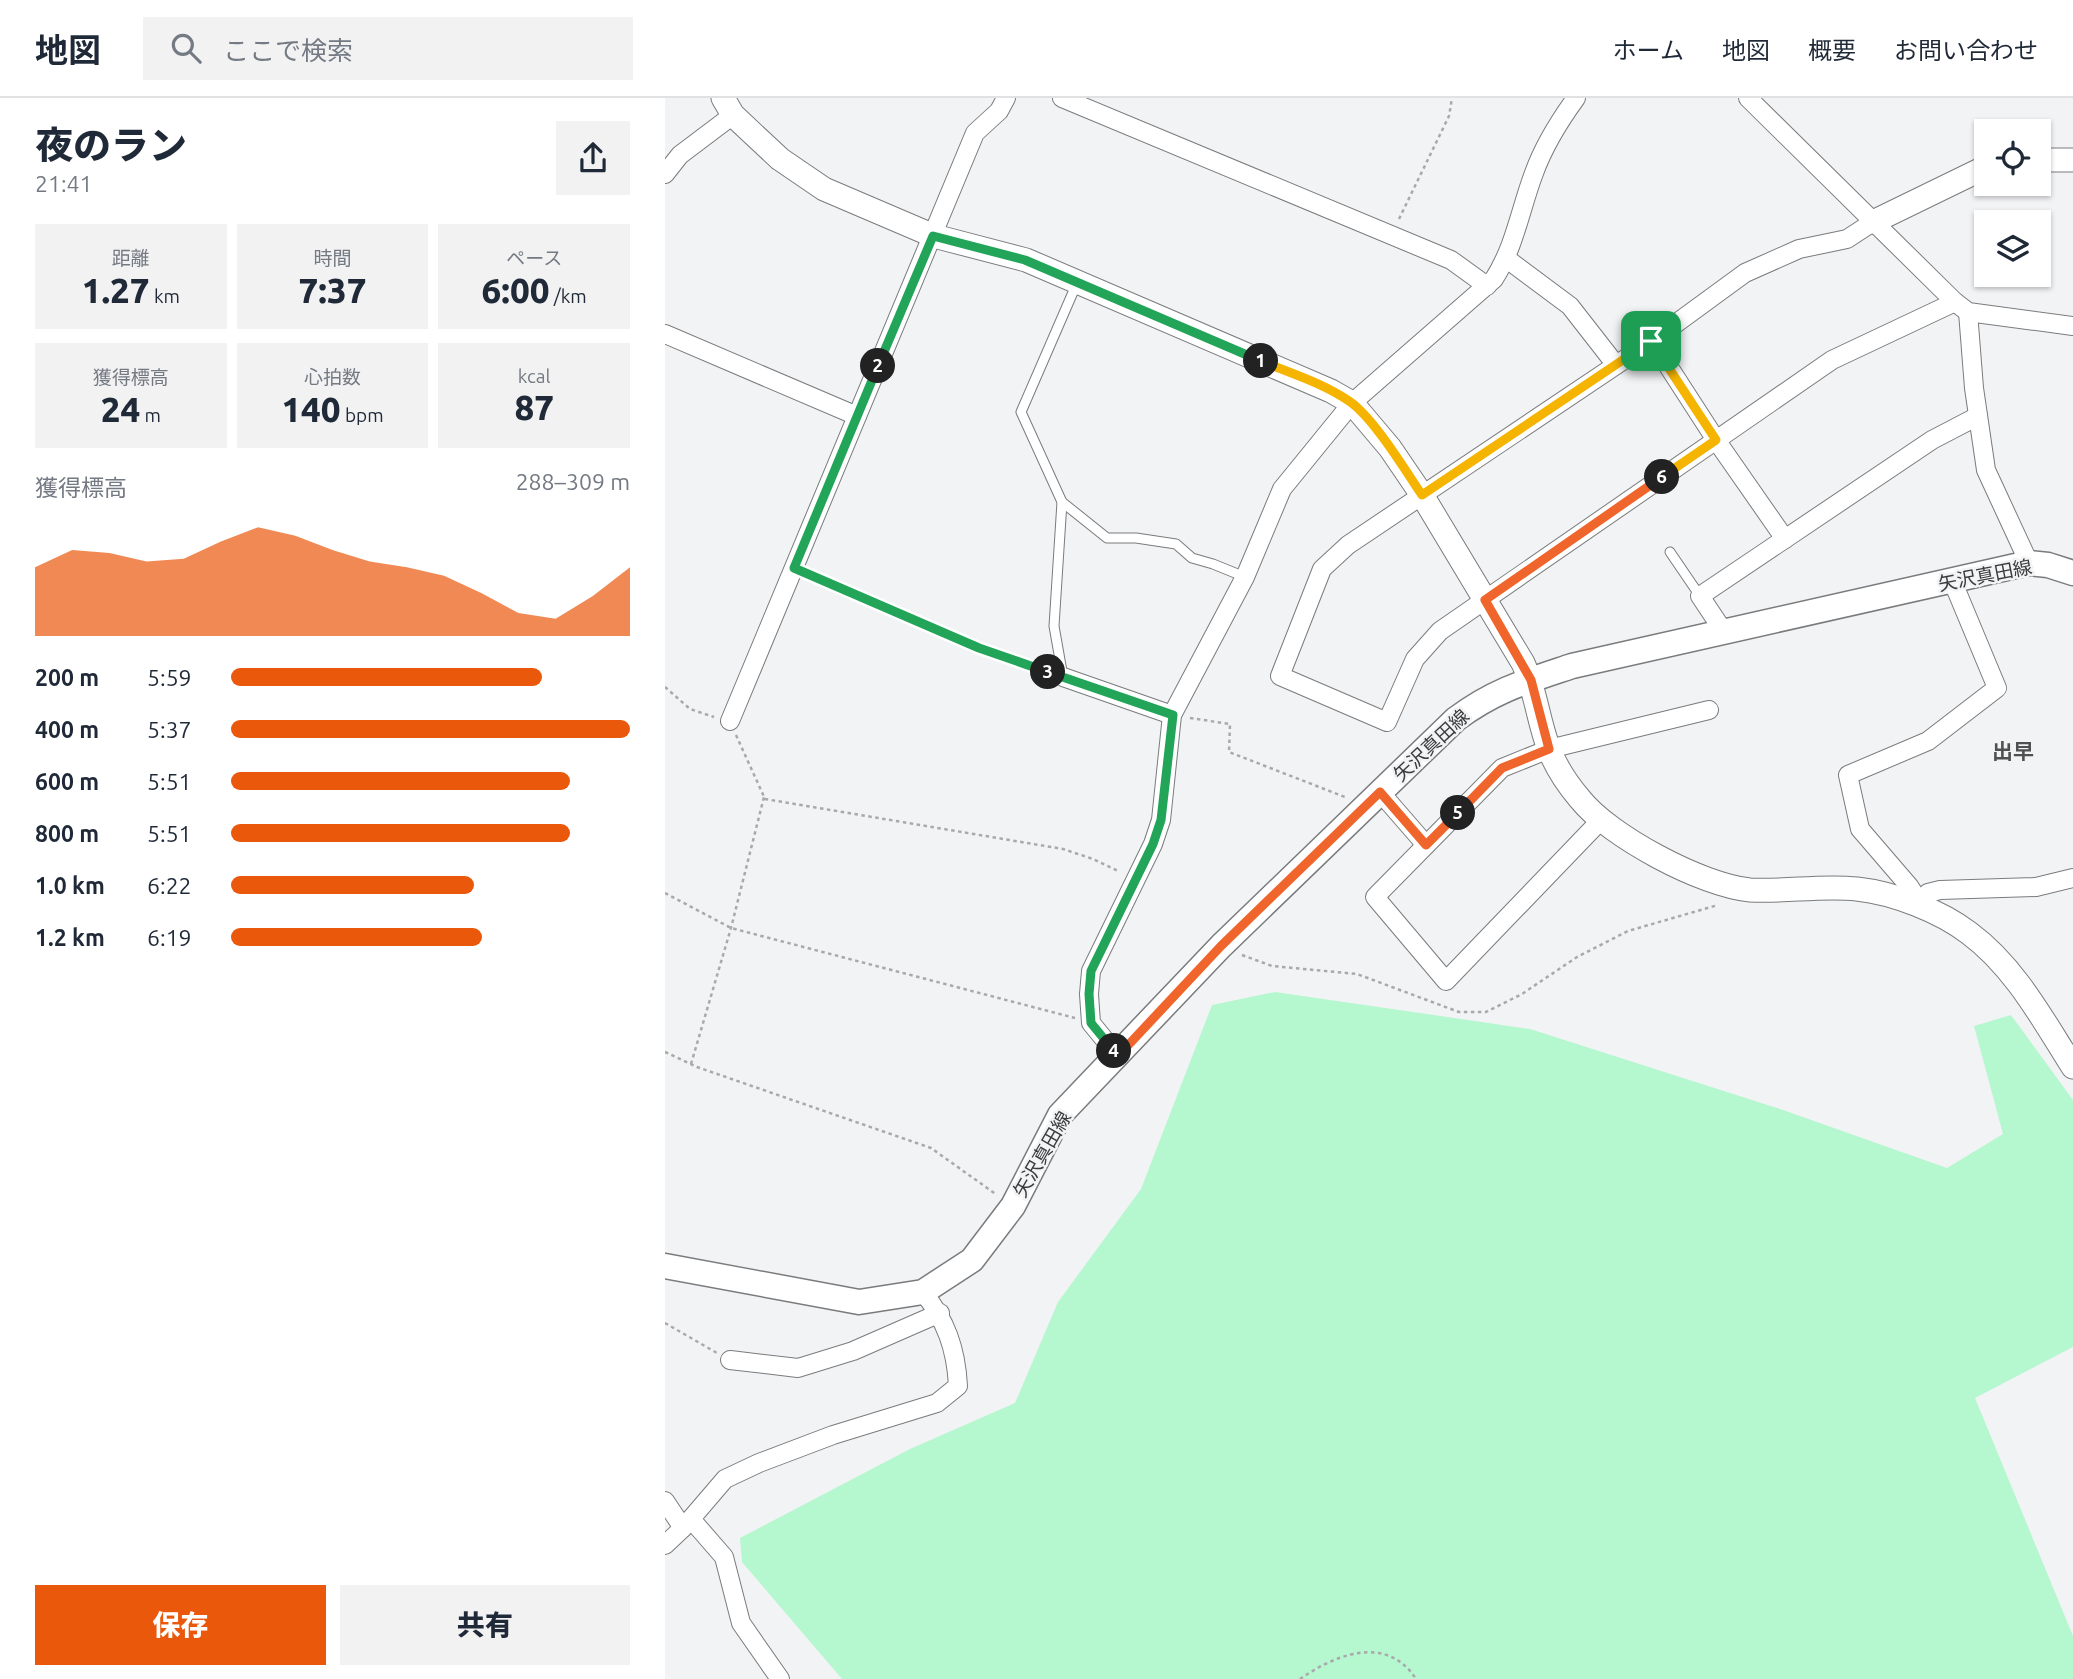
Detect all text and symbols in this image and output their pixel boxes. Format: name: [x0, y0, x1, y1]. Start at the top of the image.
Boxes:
search box: [143, 17, 633, 80]
icon: search: [167, 29, 205, 67]
text: 地図: [35, 31, 101, 68]
text: ここで検索: [223, 36, 353, 65]
text: ホーム: [1613, 37, 1684, 64]
text: 地図: [1722, 37, 1770, 64]
text: 概要: [1808, 37, 1856, 64]
text: お問い合わせ: [1894, 37, 2038, 64]
map controls: [1974, 119, 2051, 287]
button: locate: [1974, 119, 2051, 196]
button: share: [556, 121, 630, 195]
text: 夜のラン: [35, 124, 187, 166]
text: 21:41: [35, 171, 93, 196]
button: layers: [1974, 210, 2051, 287]
text: 距離: [112, 247, 150, 269]
text: 時間: [313, 247, 352, 269]
text: ペース: [506, 247, 562, 269]
text: 1.27: [82, 270, 150, 310]
text: 7:37: [299, 270, 366, 310]
text: 6:00: [482, 270, 549, 310]
text: km: [150, 285, 180, 307]
text: /km: [549, 285, 587, 307]
pin: [1621, 311, 1681, 371]
icon: arrive: [1632, 322, 1670, 360]
pin: 1: [1243, 344, 1279, 378]
pin: 2: [861, 348, 895, 384]
text: 1: [1255, 349, 1266, 371]
text: 2: [872, 354, 883, 376]
text: kcal: [518, 365, 551, 387]
text: 獲得標高: [93, 366, 169, 388]
text: 心拍数: [304, 366, 361, 388]
text: 87: [514, 387, 554, 427]
text: 24: [101, 389, 140, 429]
text: 140: [281, 389, 341, 429]
text: m: [140, 404, 161, 426]
text: bpm: [341, 404, 384, 426]
pin: 6: [1644, 460, 1679, 494]
text: 6: [1656, 465, 1667, 487]
text: 288–309 m: [516, 469, 630, 494]
text: 獲得標高: [35, 475, 127, 500]
street label: 矢沢真田線: [1936, 555, 2034, 595]
pin: 3: [1031, 654, 1065, 690]
text: 3: [1042, 660, 1053, 682]
text: 200 m: [35, 665, 99, 690]
text: 5:59: [147, 665, 192, 690]
street label: 矢沢真田線: [1389, 705, 1473, 785]
text: 400 m: [35, 717, 99, 742]
text: 5:37: [147, 717, 192, 742]
district label: 出早: [1992, 739, 2034, 763]
text: 600 m: [35, 769, 99, 794]
text: 5:51: [147, 769, 192, 794]
pin: 5: [1441, 796, 1475, 830]
text: 5: [1452, 801, 1463, 823]
text: 800 m: [35, 821, 99, 846]
text: 5:51: [147, 821, 192, 846]
text: 1.0 km: [35, 873, 105, 898]
text: 6:22: [147, 873, 192, 898]
text: 1.2 km: [35, 925, 105, 950]
text: 6:19: [147, 925, 192, 950]
pin: 4: [1097, 1034, 1131, 1068]
text: 4: [1108, 1039, 1119, 1061]
street label: 矢沢真田線: [1009, 1107, 1075, 1201]
button: 保存: [35, 1585, 326, 1665]
button: 共有: [340, 1585, 630, 1665]

